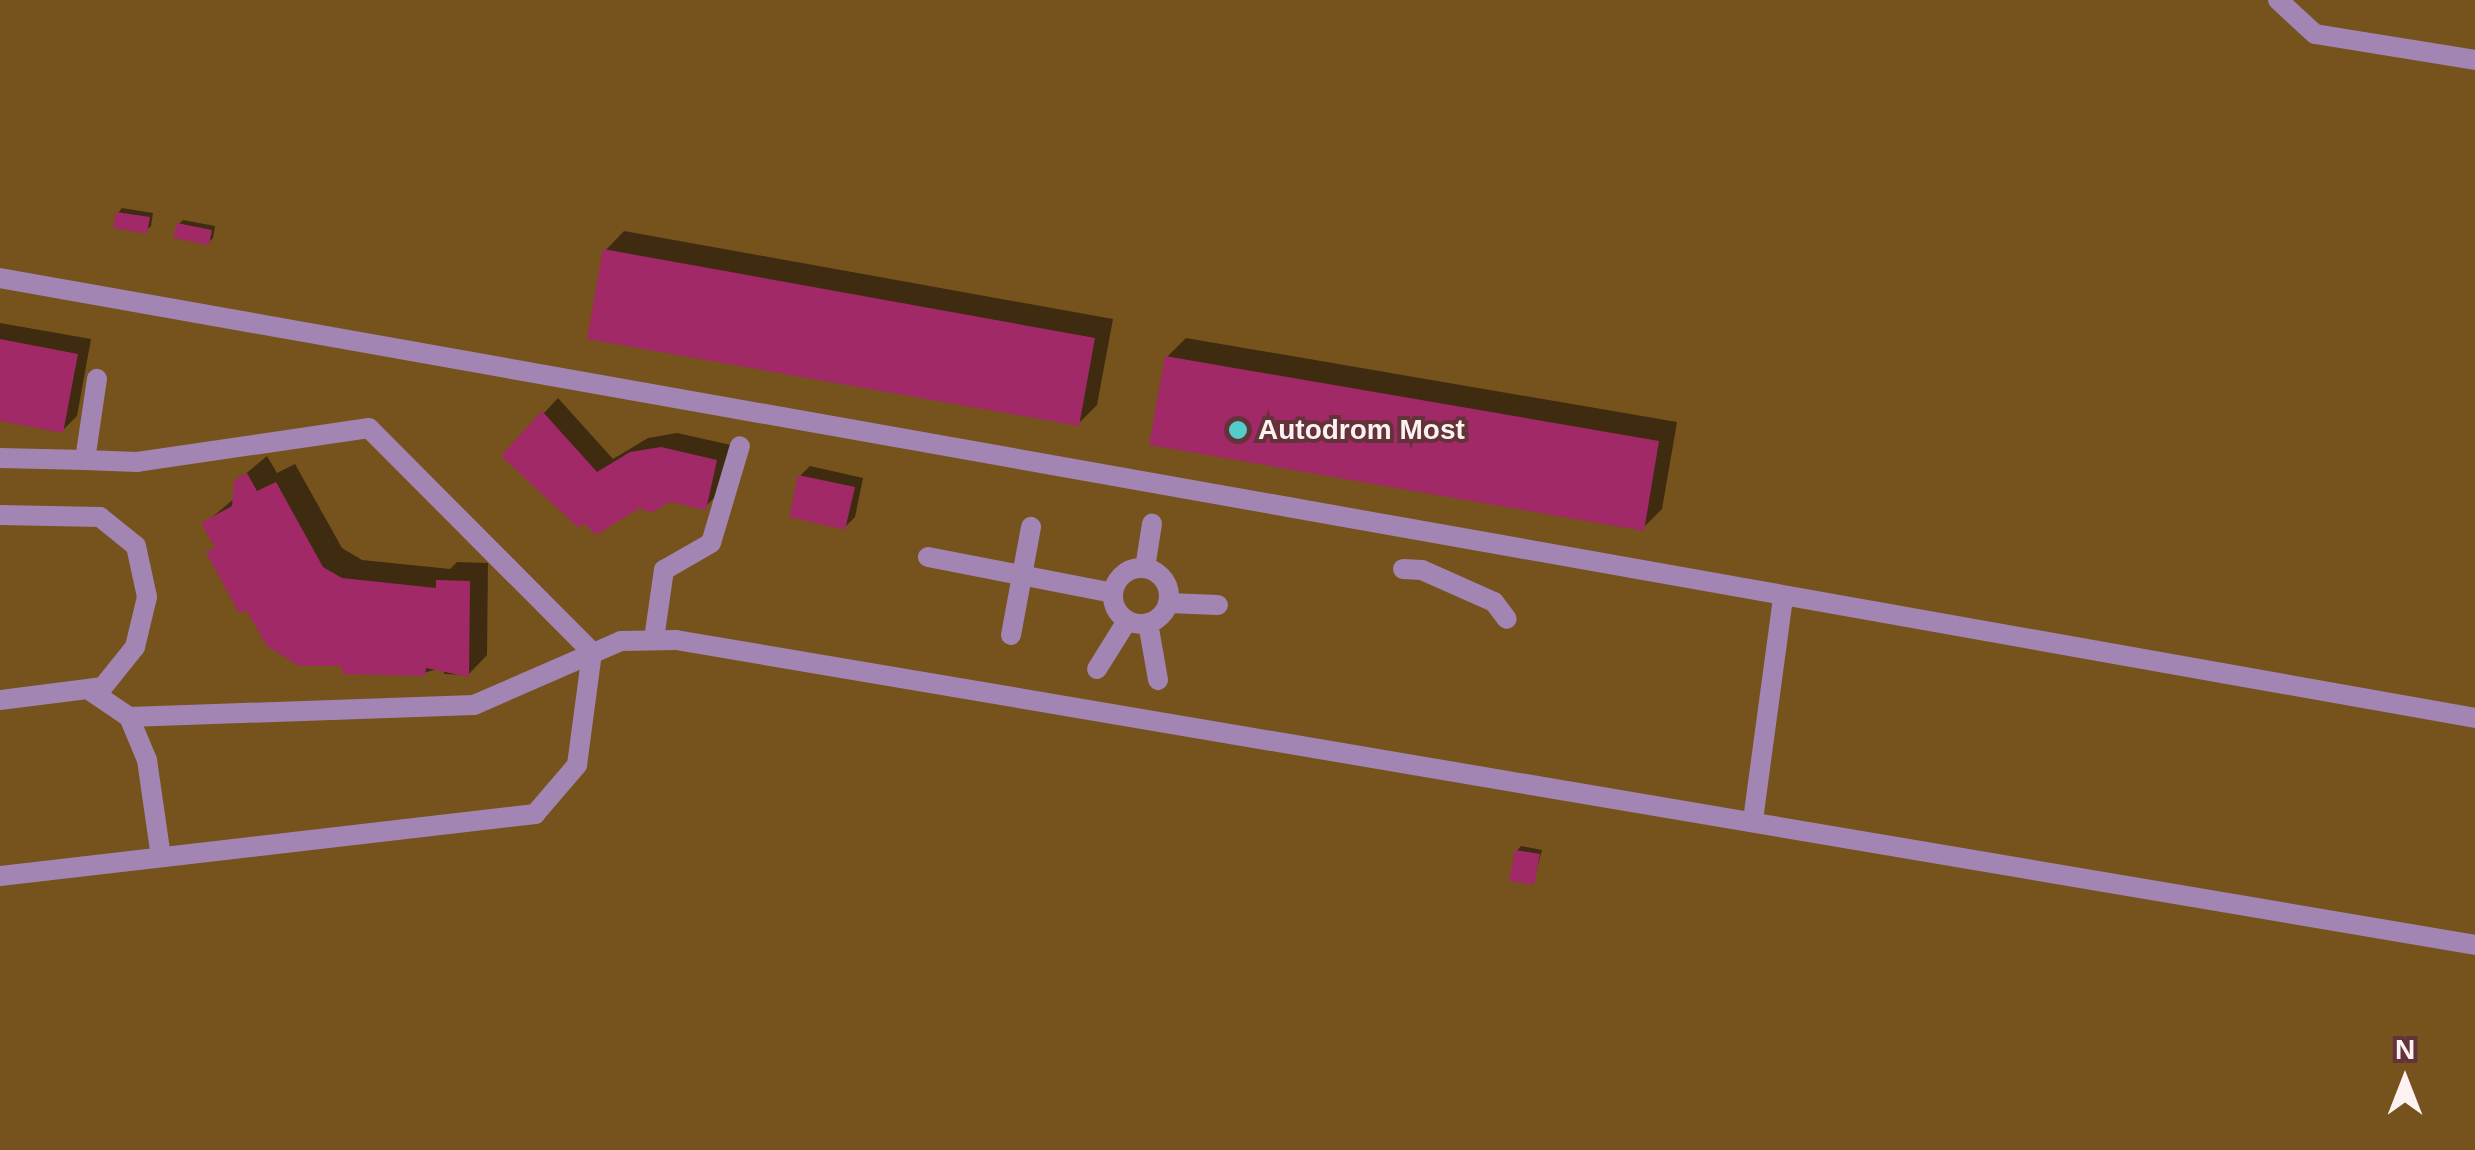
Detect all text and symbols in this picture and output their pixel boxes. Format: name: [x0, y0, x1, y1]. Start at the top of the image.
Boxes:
place label: Autodrom Most: [1258, 413, 1465, 447]
marker: Autodrom Most: [1227, 419, 1249, 441]
north arrow: [2355, 1030, 2455, 1130]
text: N: [2395, 1034, 2415, 1065]

